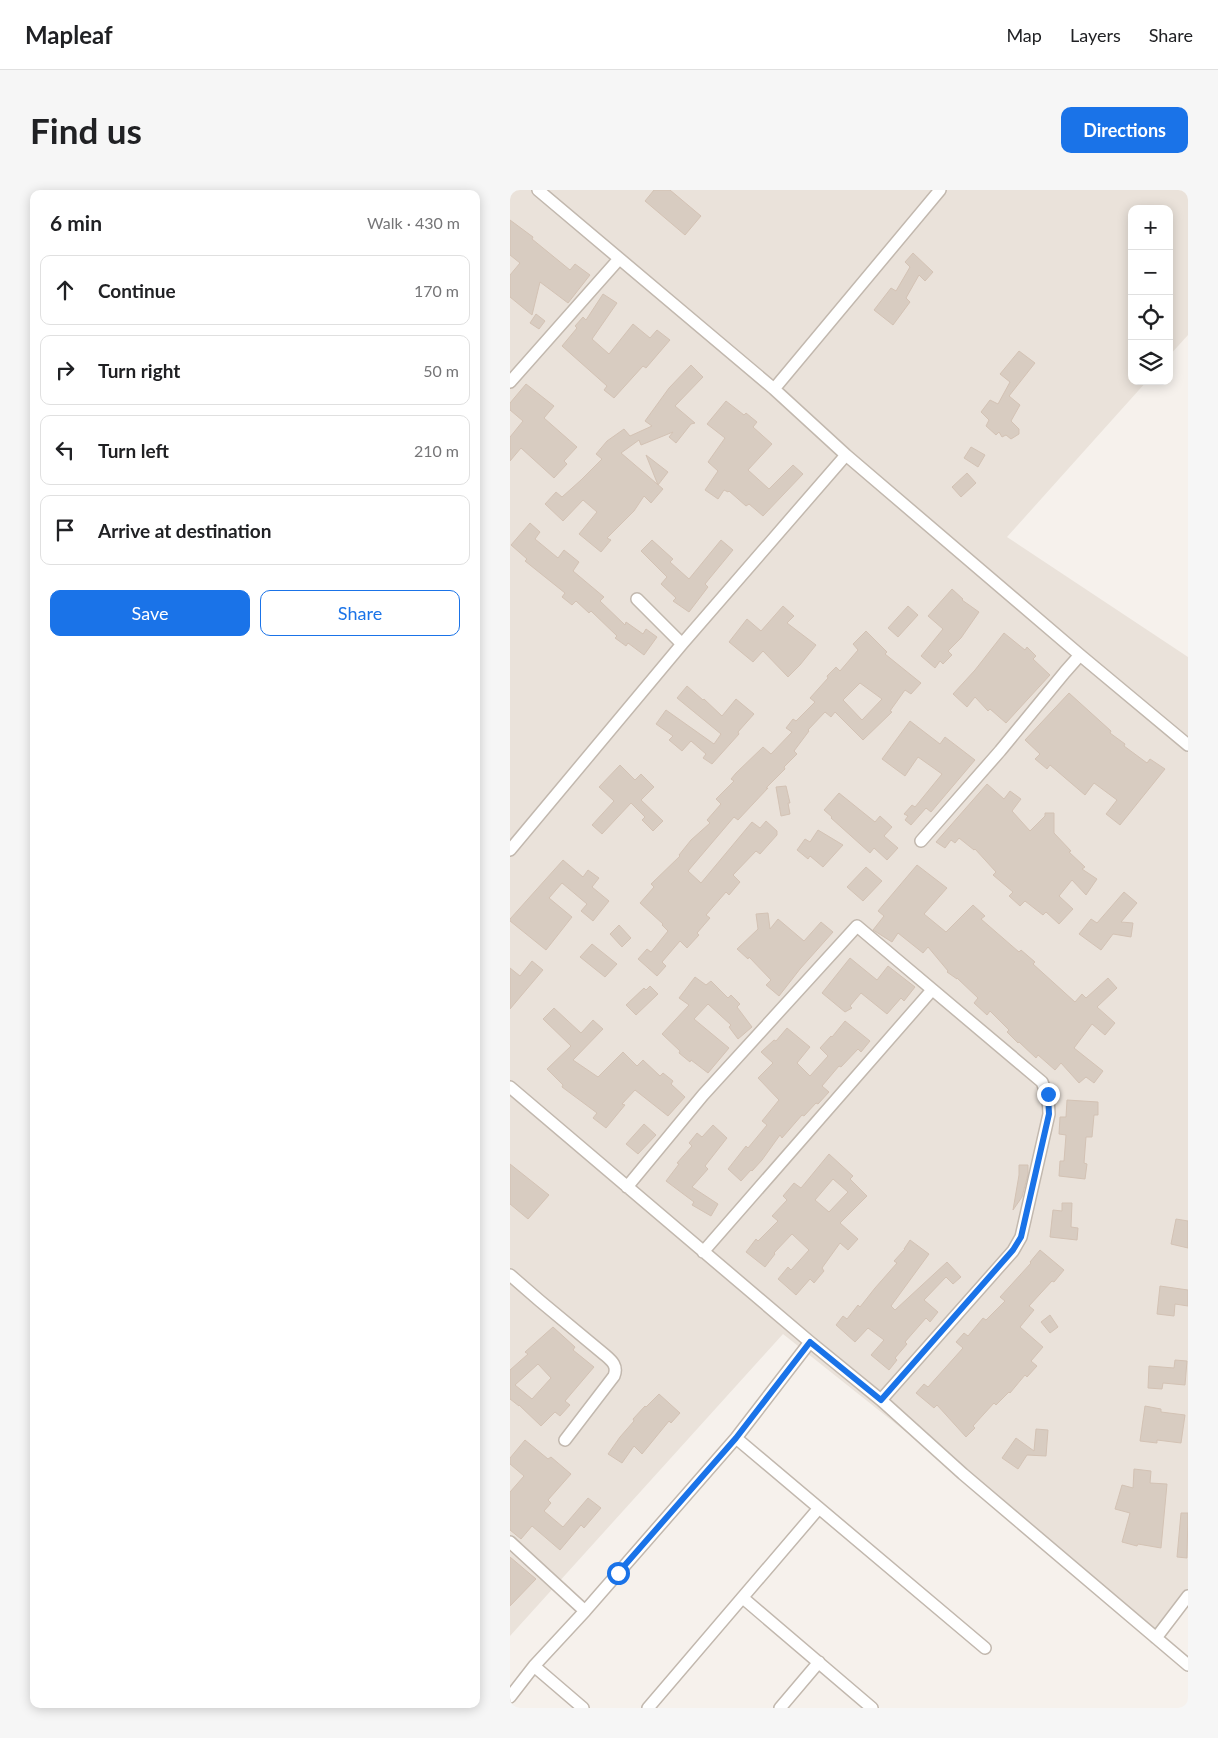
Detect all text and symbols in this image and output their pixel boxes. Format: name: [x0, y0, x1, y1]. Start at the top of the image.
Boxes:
text: Mapleaf: [25, 20, 113, 49]
text: Map: [1006, 24, 1042, 46]
text: Layers: [1070, 24, 1121, 46]
text: Share: [1149, 24, 1193, 46]
button: Directions: [1061, 107, 1188, 153]
text: Find us: [30, 109, 142, 151]
map controls: [1128, 205, 1173, 385]
button: +: [1128, 205, 1173, 250]
text: 6 min: [50, 210, 102, 235]
text: Walk · 430 m: [367, 213, 460, 232]
button: −: [1128, 250, 1173, 295]
icon: ahead: [51, 276, 79, 304]
text: Continue: [98, 279, 176, 302]
text: 170 m: [414, 281, 459, 300]
button: locate: [1128, 295, 1173, 340]
button: layers: [1128, 340, 1173, 385]
icon: right: [51, 356, 79, 384]
text: Turn right: [98, 359, 180, 382]
text: 50 m: [423, 361, 459, 380]
icon: left: [51, 436, 79, 464]
text: Turn left: [98, 439, 169, 462]
text: 210 m: [414, 441, 459, 460]
icon: arrive: [51, 516, 79, 544]
text: Arrive at destination: [98, 519, 271, 542]
button: Save: [50, 590, 250, 636]
button: Share: [260, 590, 460, 636]
route end: [1037, 1083, 1060, 1106]
route start: [607, 1562, 630, 1585]

